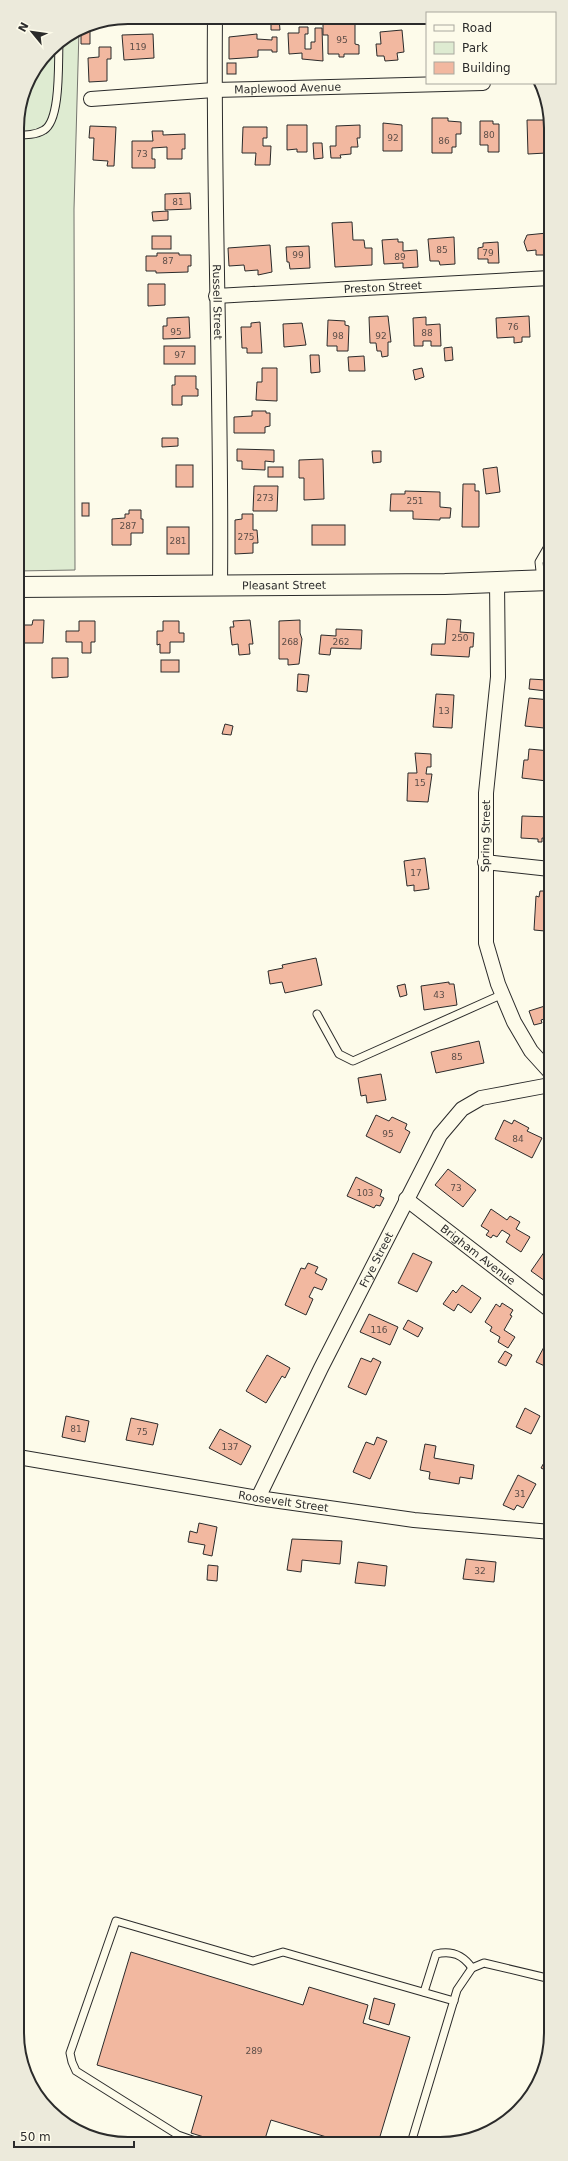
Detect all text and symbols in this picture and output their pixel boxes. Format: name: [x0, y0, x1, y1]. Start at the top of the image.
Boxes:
north arrow: [12, 12, 52, 52]
legend: [426, 12, 556, 84]
text: N: [16, 20, 32, 35]
text: Road: [462, 21, 492, 35]
house number: 95: [336, 35, 348, 45]
text: Park: [462, 41, 488, 55]
house number: 119: [129, 42, 147, 52]
text: Building: [462, 61, 511, 75]
street label: Maplewood Avenue: [234, 80, 342, 96]
house number: 80: [483, 130, 495, 140]
house number: 92: [387, 133, 399, 143]
house number: 86: [438, 136, 450, 146]
house number: 73: [136, 149, 148, 159]
house number: 81: [172, 197, 184, 207]
house number: 85: [436, 245, 448, 255]
house number: 79: [482, 248, 494, 258]
house number: 99: [292, 250, 304, 260]
house number: 89: [394, 252, 406, 262]
house number: 87: [162, 256, 174, 266]
street label: Russell Street: [210, 264, 225, 340]
street label: Preston Street: [343, 278, 423, 296]
house number: 76: [507, 322, 519, 332]
house number: 95: [170, 327, 182, 337]
house number: 88: [421, 328, 433, 338]
house number: 98: [332, 331, 344, 341]
house number: 92: [375, 331, 387, 341]
house number: 97: [174, 350, 186, 360]
house number: 273: [256, 493, 274, 503]
house number: 251: [406, 496, 424, 506]
house number: 287: [119, 521, 137, 531]
house number: 275: [237, 532, 255, 542]
house number: 281: [169, 536, 187, 546]
street label: Pleasant Street: [242, 578, 327, 592]
house number: 250: [451, 633, 469, 643]
house number: 268: [281, 637, 299, 647]
house number: 262: [332, 637, 350, 647]
house number: 13: [438, 706, 450, 716]
house number: 15: [414, 778, 426, 788]
street label: Spring Street: [479, 799, 493, 872]
house number: 17: [410, 868, 422, 878]
house number: 43: [433, 990, 445, 1000]
house number: 85: [451, 1052, 463, 1062]
house number: 95: [382, 1129, 394, 1139]
house number: 84: [512, 1134, 524, 1144]
house number: 73: [450, 1183, 462, 1193]
house number: 103: [356, 1188, 374, 1198]
street label: Brigham Avenue: [438, 1222, 518, 1288]
street label: Frye Street: [357, 1229, 396, 1290]
house number: 116: [370, 1325, 388, 1335]
house number: 81: [70, 1424, 82, 1434]
house number: 75: [136, 1427, 148, 1437]
house number: 137: [221, 1442, 239, 1452]
street label: Roosevelt Street: [237, 1488, 330, 1514]
house number: 31: [514, 1489, 526, 1499]
house number: 32: [474, 1566, 486, 1576]
house number: 289: [245, 2046, 263, 2056]
scale bar: [14, 2123, 134, 2149]
text: 50 m: [20, 2130, 51, 2144]

